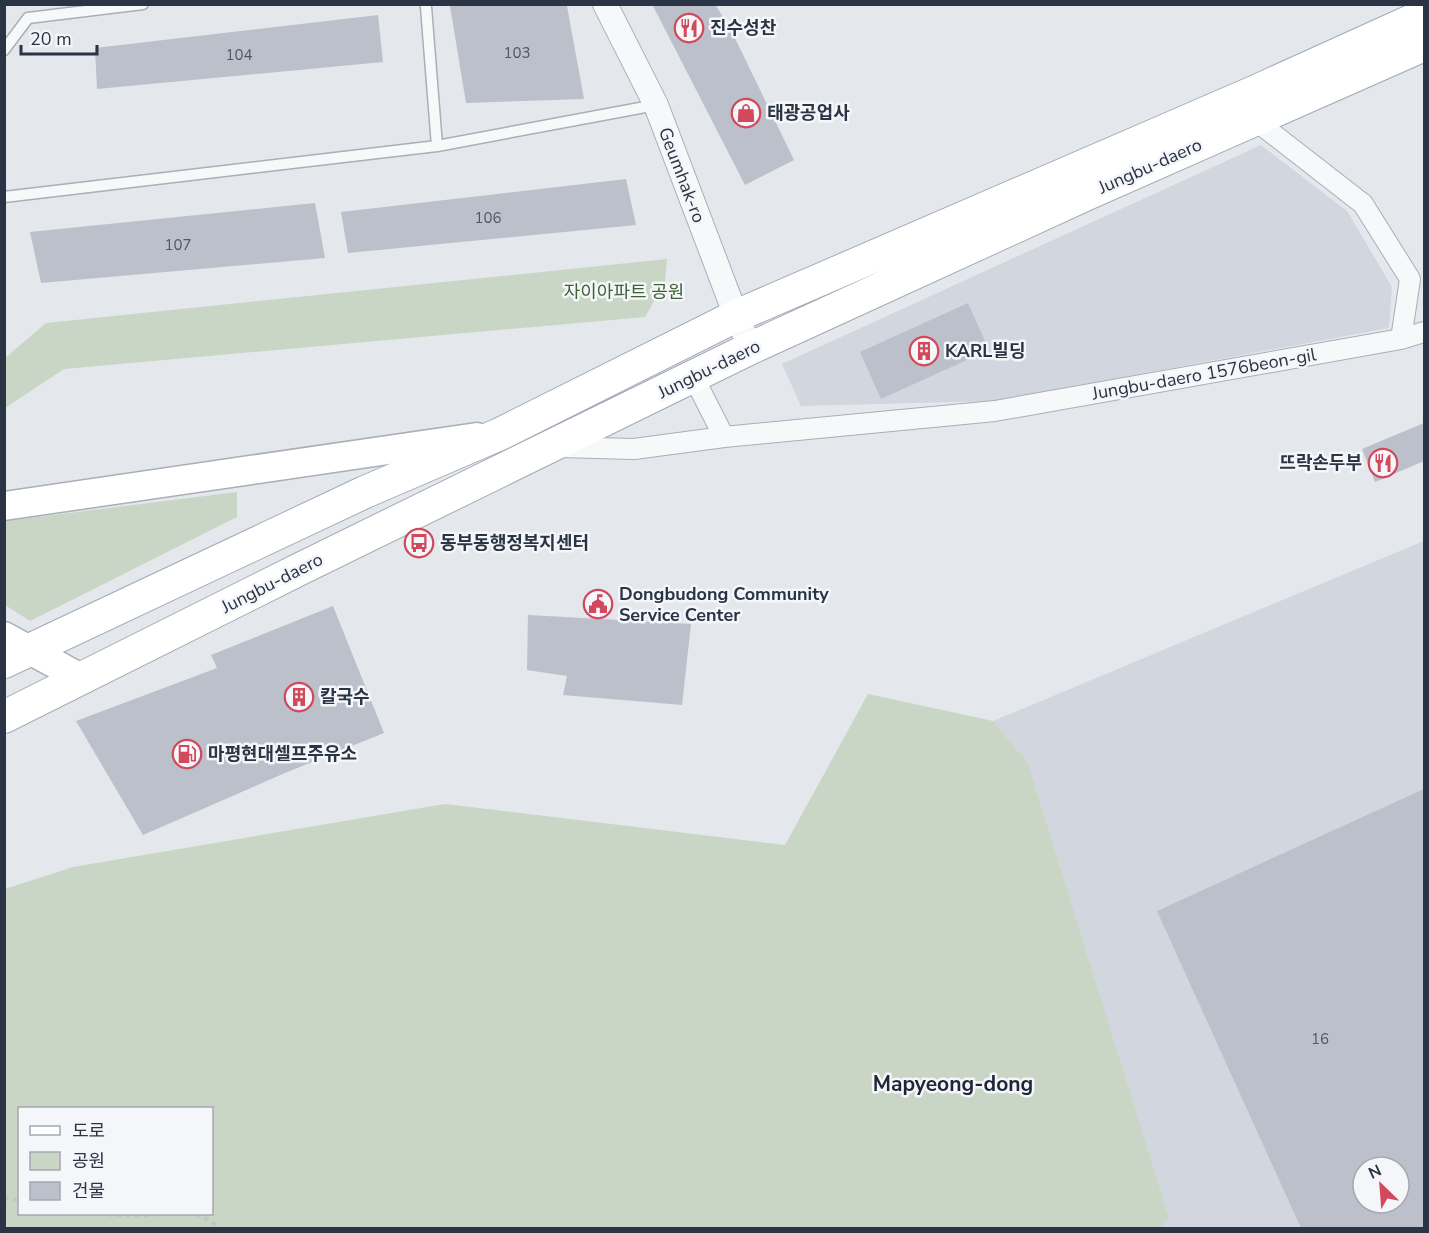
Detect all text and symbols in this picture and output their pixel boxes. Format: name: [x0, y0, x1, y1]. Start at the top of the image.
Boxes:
restaurant icon: 진수성찬: [673, 12, 705, 44]
place label: 진수성찬: [710, 16, 777, 40]
scale bar: [21, 18, 98, 56]
text: 20 m: [30, 27, 72, 51]
house number: 103: [503, 43, 531, 63]
house number: 104: [225, 45, 253, 65]
shop icon: 태광공업사: [730, 97, 762, 129]
place label: 태광공업사: [767, 101, 850, 125]
street label: Geumhak-ro: [653, 124, 711, 226]
street label: Jungbu-daero: [1093, 132, 1206, 200]
house number: 106: [474, 208, 502, 228]
house number: 107: [164, 235, 192, 255]
park label: 자이아파트 공원: [564, 280, 684, 304]
street label: Jungbu-daero: [653, 334, 764, 405]
building icon: KARL빌딩: [908, 335, 940, 367]
place label: KARL빌딩: [945, 339, 1025, 363]
street label: Jungbu-daero 1576beon-gil: [1089, 342, 1319, 406]
restaurant icon: 뜨락손두부: [1367, 447, 1399, 479]
place label: 뜨락손두부: [1279, 451, 1362, 475]
bus stop icon: 동부동행정복지센터: [403, 527, 435, 559]
place label: 동부동행정복지센터: [440, 531, 589, 555]
street label: Jungbu-daero: [216, 547, 327, 619]
place label: Dongbudong Community Service Center: [619, 582, 829, 627]
public building icon: Dongbudong Community Service Center: [582, 588, 614, 620]
building icon: 칼국수: [283, 681, 315, 713]
place label: 칼국수: [320, 685, 370, 709]
fuel station icon: 마평현대셀프주유소: [171, 738, 203, 770]
place label: 마평현대셀프주유소: [208, 742, 357, 766]
house number: 16: [1311, 1029, 1329, 1049]
district label: Mapyeong-dong: [873, 1070, 1033, 1098]
legend: [18, 1107, 213, 1215]
text: 도로: [72, 1119, 105, 1143]
text: 공원: [72, 1149, 105, 1173]
north arrow: [1351, 1155, 1411, 1215]
text: N: [1365, 1160, 1385, 1185]
text: 건물: [72, 1179, 105, 1203]

